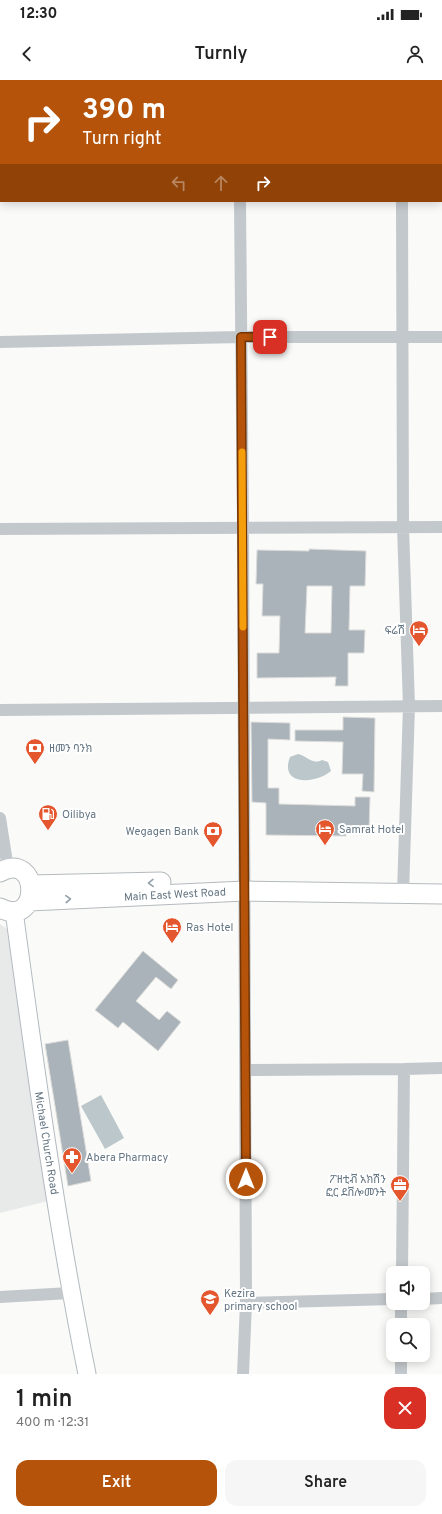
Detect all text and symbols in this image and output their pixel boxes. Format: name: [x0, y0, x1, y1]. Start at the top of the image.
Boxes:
text: 12:30: [20, 5, 57, 24]
icon: back: [16, 43, 38, 65]
text: Turnly: [195, 43, 247, 66]
icon: person: [404, 43, 426, 65]
text: 390 m: [82, 93, 166, 129]
icon: right: [16, 96, 68, 148]
text: Turn right: [82, 128, 162, 151]
icon: left: [168, 172, 190, 194]
icon: ahead: [210, 172, 232, 194]
icon: right: [252, 172, 274, 194]
pin: [253, 320, 287, 354]
icon: arrive: [259, 326, 281, 348]
hotel icon: ፍሬሽ: [408, 619, 430, 647]
place label: ፍሬሽ: [384, 624, 405, 638]
bank icon: ዘመን ባንክ: [24, 737, 46, 765]
place label: ዘመን ባንክ: [49, 742, 92, 756]
fuel station icon: Oilibya: [37, 803, 59, 831]
place label: Oilibya: [62, 808, 96, 822]
hotel icon: Samrat Hotel: [314, 818, 336, 846]
bank icon: Wegagen Bank: [202, 820, 224, 848]
place label: Samrat Hotel: [339, 823, 404, 837]
place label: Wegagen Bank: [125, 825, 199, 839]
one-way arrow: [148, 879, 154, 887]
street label: Main East West Road: [124, 885, 226, 905]
one-way arrow: [65, 895, 71, 904]
hotel icon: Ras Hotel: [161, 916, 183, 944]
place label: Ras Hotel: [186, 921, 233, 935]
street label: Michael Church Road: [31, 1091, 61, 1196]
pharmacy icon: Abera Pharmacy: [61, 1146, 83, 1174]
place label: Abera Pharmacy: [86, 1151, 169, 1165]
position arrow: [225, 1158, 267, 1200]
place label: ፖዘቲቭ አክሽን ፎር ደቨሎመንት: [326, 1173, 387, 1200]
office icon: ፖዘቲቭ አክሽን ፎር ደቨሎመንት: [389, 1174, 411, 1202]
map controls: [386, 1266, 430, 1362]
button: sound: [386, 1266, 430, 1310]
place label: Kezira primary school: [224, 1287, 298, 1314]
school or university icon: Kezira primary school: [199, 1288, 221, 1316]
button: search: [386, 1318, 430, 1362]
text: 1 min: [16, 1385, 73, 1415]
button: close: [384, 1387, 426, 1429]
text: 400 m · 12:31: [16, 1415, 89, 1431]
button: Exit: [16, 1460, 217, 1506]
button: Share: [225, 1460, 426, 1506]

